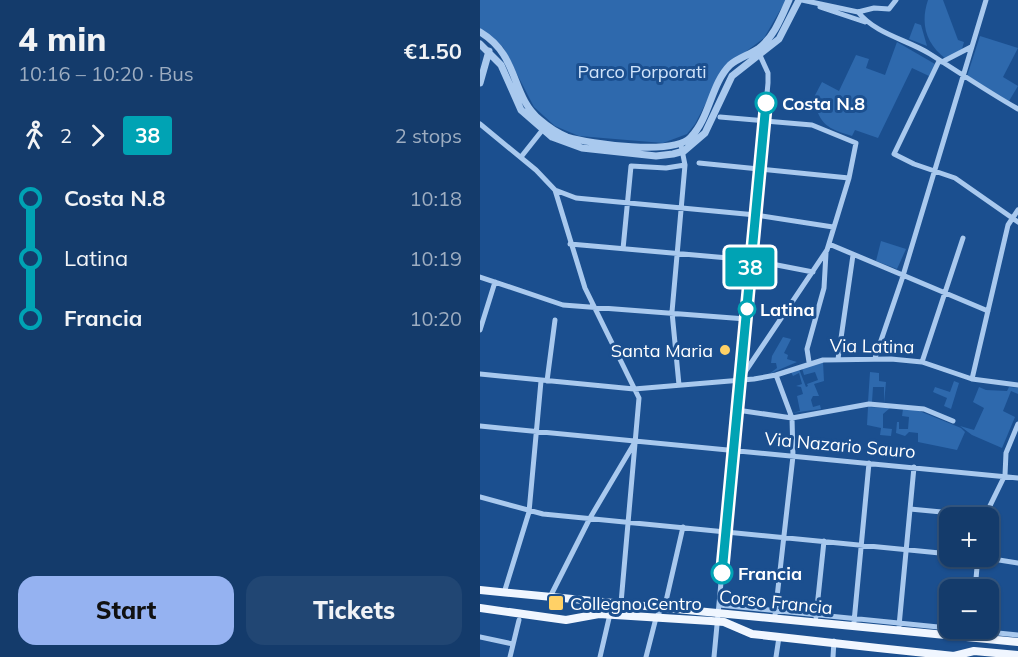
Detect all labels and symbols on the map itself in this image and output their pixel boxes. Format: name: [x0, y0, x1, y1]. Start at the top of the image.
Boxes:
park label: Parco Porporati: [577, 60, 707, 83]
marker: Costa N.8: [755, 92, 777, 114]
place label: Costa N.8: [782, 92, 865, 115]
line badge: 38: [723, 248, 777, 286]
place label: Latina: [760, 298, 815, 321]
marker: Latina: [738, 300, 756, 318]
street label: Via Latina: [829, 334, 915, 358]
place label: Santa Maria: [611, 339, 713, 362]
marker: Santa Maria: [718, 343, 732, 357]
street label: Via Nazario Sauro: [764, 427, 916, 463]
marker: Francia: [711, 562, 733, 584]
place label: Francia: [738, 562, 802, 585]
street label: Corso Francia: [718, 585, 834, 619]
place label: Collegno Centro: [570, 592, 702, 615]
marker: Collegno Centro: [547, 594, 565, 612]

